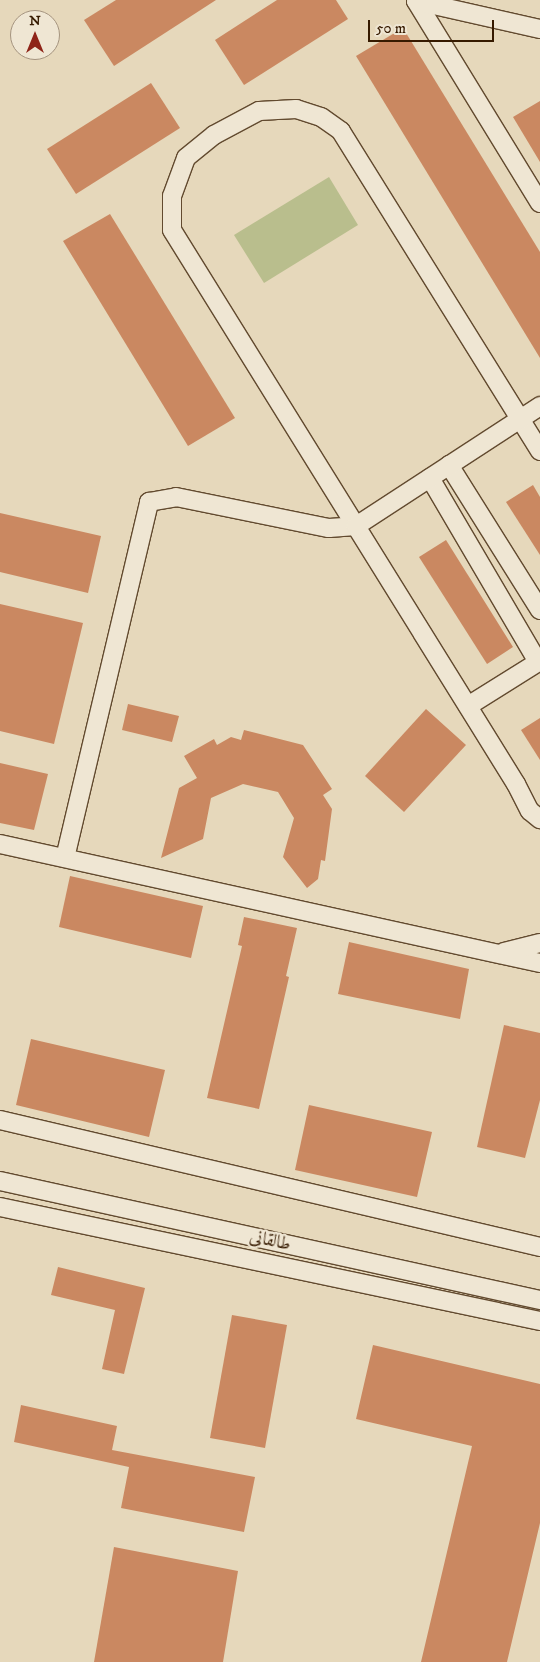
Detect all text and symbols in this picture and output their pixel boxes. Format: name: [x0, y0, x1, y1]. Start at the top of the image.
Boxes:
north arrow: [10, 10, 60, 60]
scale bar: [370, 10, 496, 42]
text: N: [29, 12, 41, 30]
text: 50 m: [376, 19, 406, 38]
street label: طالقانی: [247, 1226, 293, 1256]

